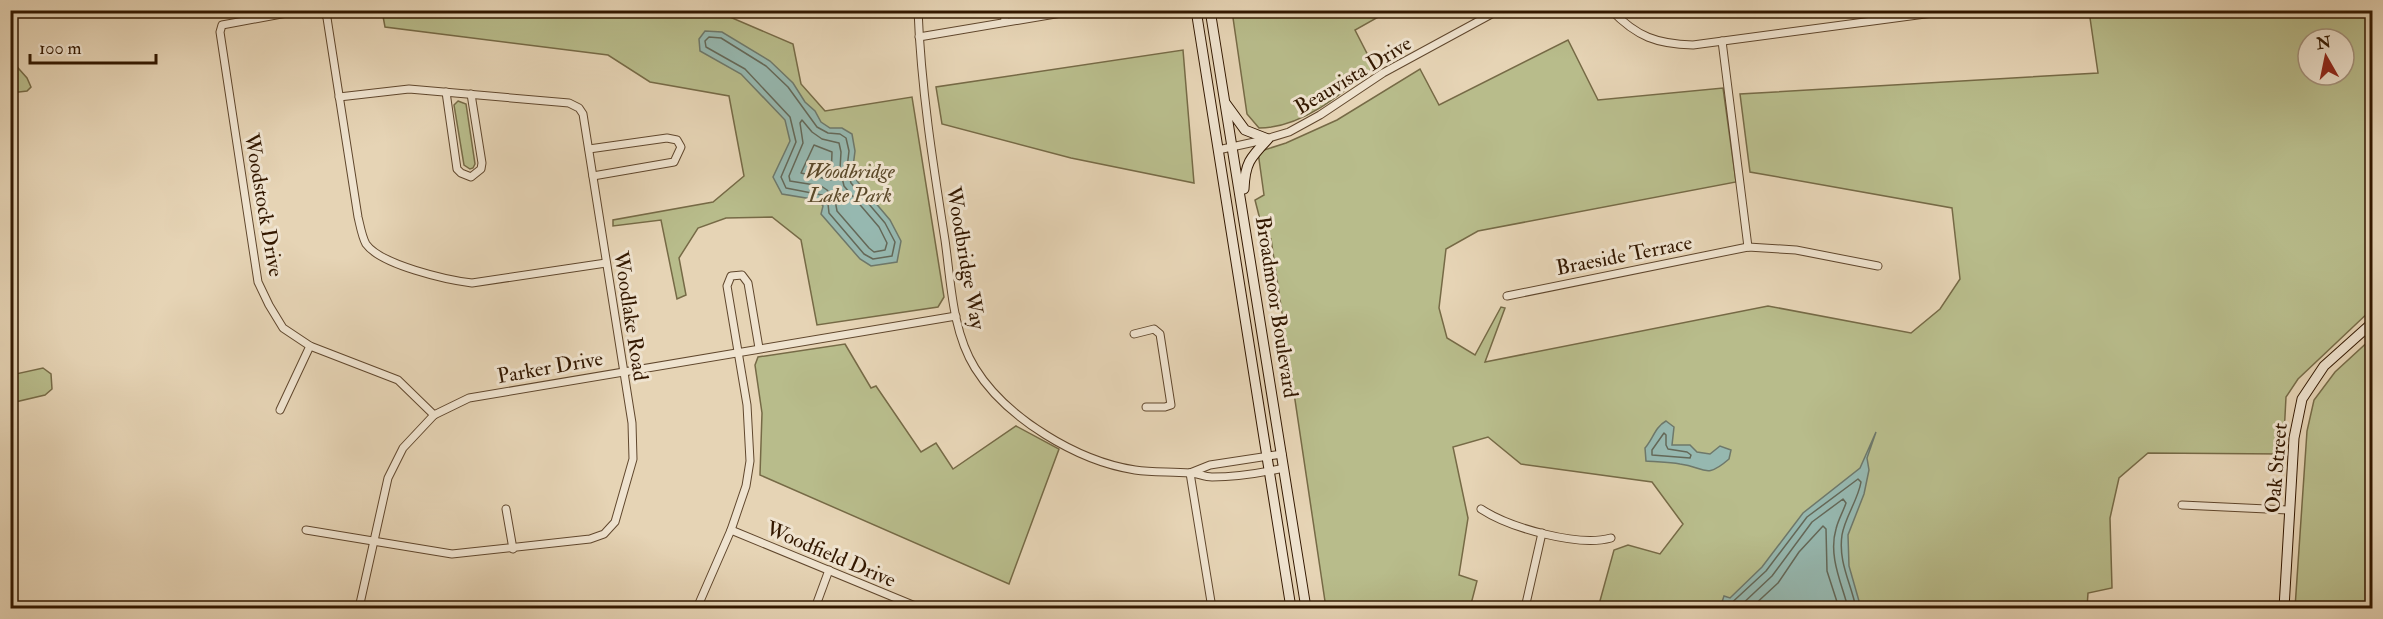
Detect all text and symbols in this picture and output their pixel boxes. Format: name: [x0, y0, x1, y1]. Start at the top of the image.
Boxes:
scale bar: [30, 27, 156, 65]
north arrow: [2296, 27, 2356, 87]
street label: Beauvista Drive: [1290, 30, 1417, 121]
text: N: [2314, 32, 2333, 54]
text: 100 m: [39, 37, 82, 60]
street label: Woodstock Drive: [237, 130, 289, 279]
park label: Woodbridge Lake Park: [805, 158, 896, 209]
street label: Woodbridge Way: [939, 184, 991, 332]
street label: Broadmoor Boulevard: [1249, 214, 1304, 401]
street label: Braeside Terrace: [1554, 229, 1695, 282]
street label: Woodlake Road: [607, 248, 654, 383]
street label: Parker Drive: [495, 345, 605, 390]
street label: Oak Street: [2259, 421, 2294, 514]
street label: Woodfield Drive: [761, 515, 900, 594]

